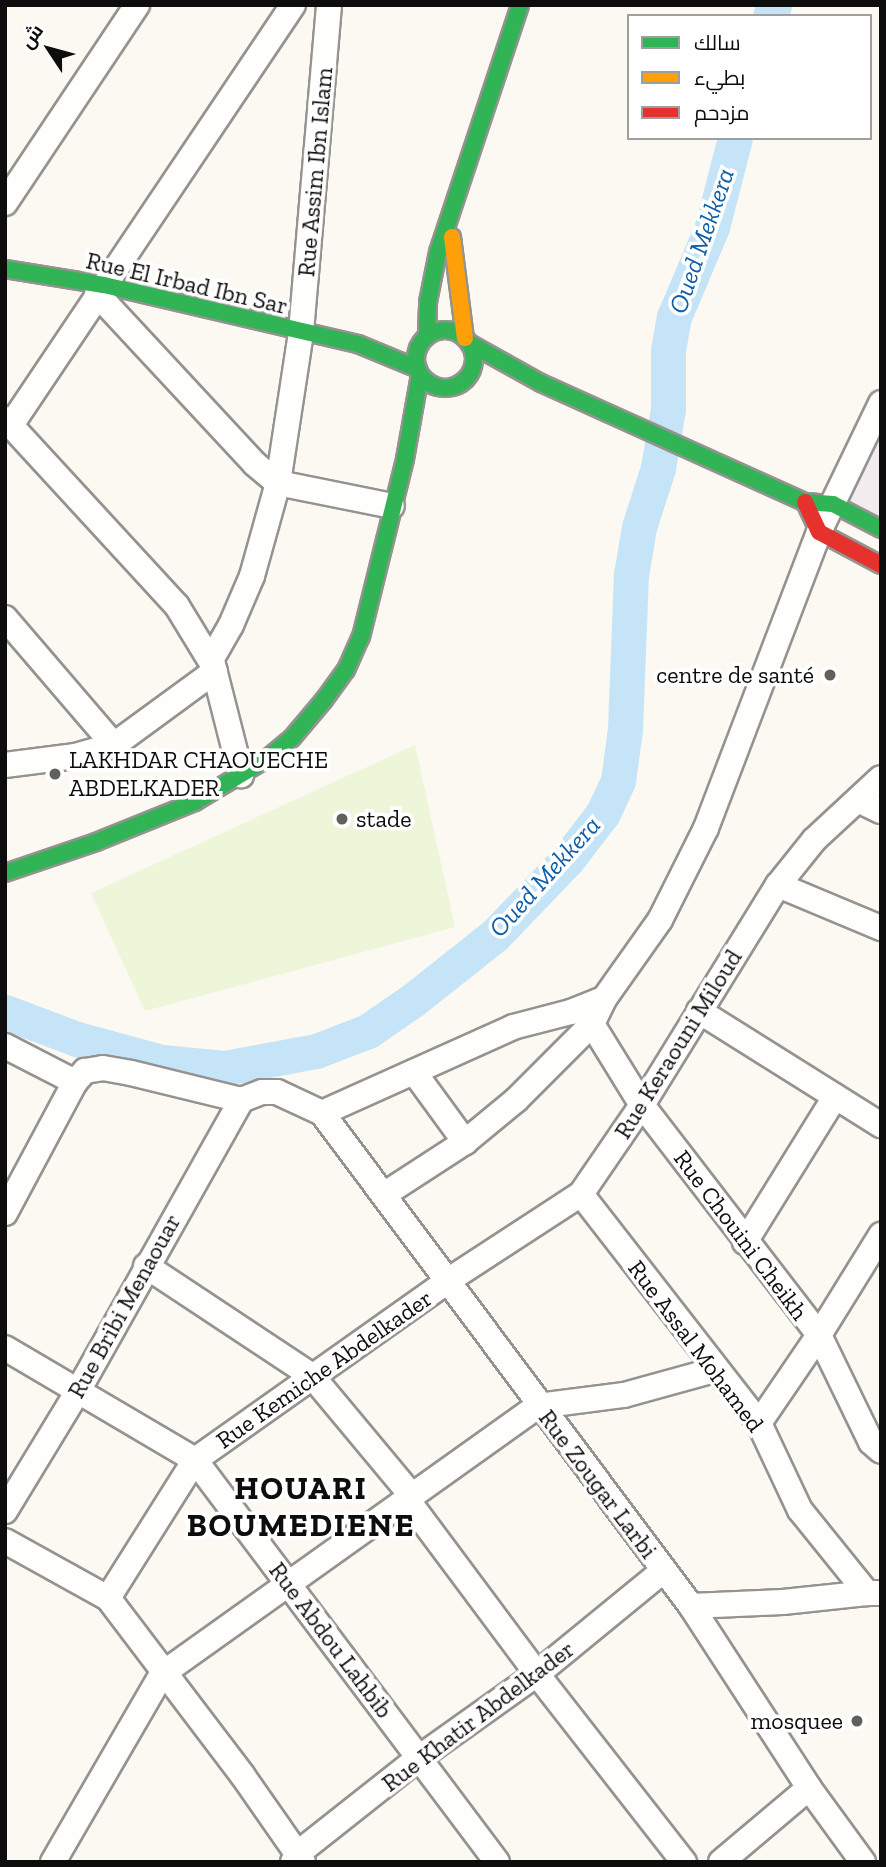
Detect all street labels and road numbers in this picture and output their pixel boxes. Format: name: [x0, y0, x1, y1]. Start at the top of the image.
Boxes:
street label: Rue Assim Ibn Islam: [291, 66, 339, 278]
street label: Rue El Irbad Ibn Sar: [83, 246, 291, 320]
street label: Rue Keraouni Miloud: [608, 944, 748, 1144]
street label: Rue Chouini Cheikh: [668, 1144, 814, 1326]
street label: Rue Bribi Menaouar: [61, 1209, 187, 1403]
street label: Rue Assal Mohamed: [622, 1254, 770, 1438]
street label: Rue Kemiche Abdelkader: [210, 1283, 438, 1455]
street label: Rue Zougar Larbi: [533, 1404, 663, 1564]
street label: Rue Abdou Lahbib: [263, 1556, 399, 1724]
street label: Rue Khatir Abdelkader: [376, 1634, 580, 1798]

